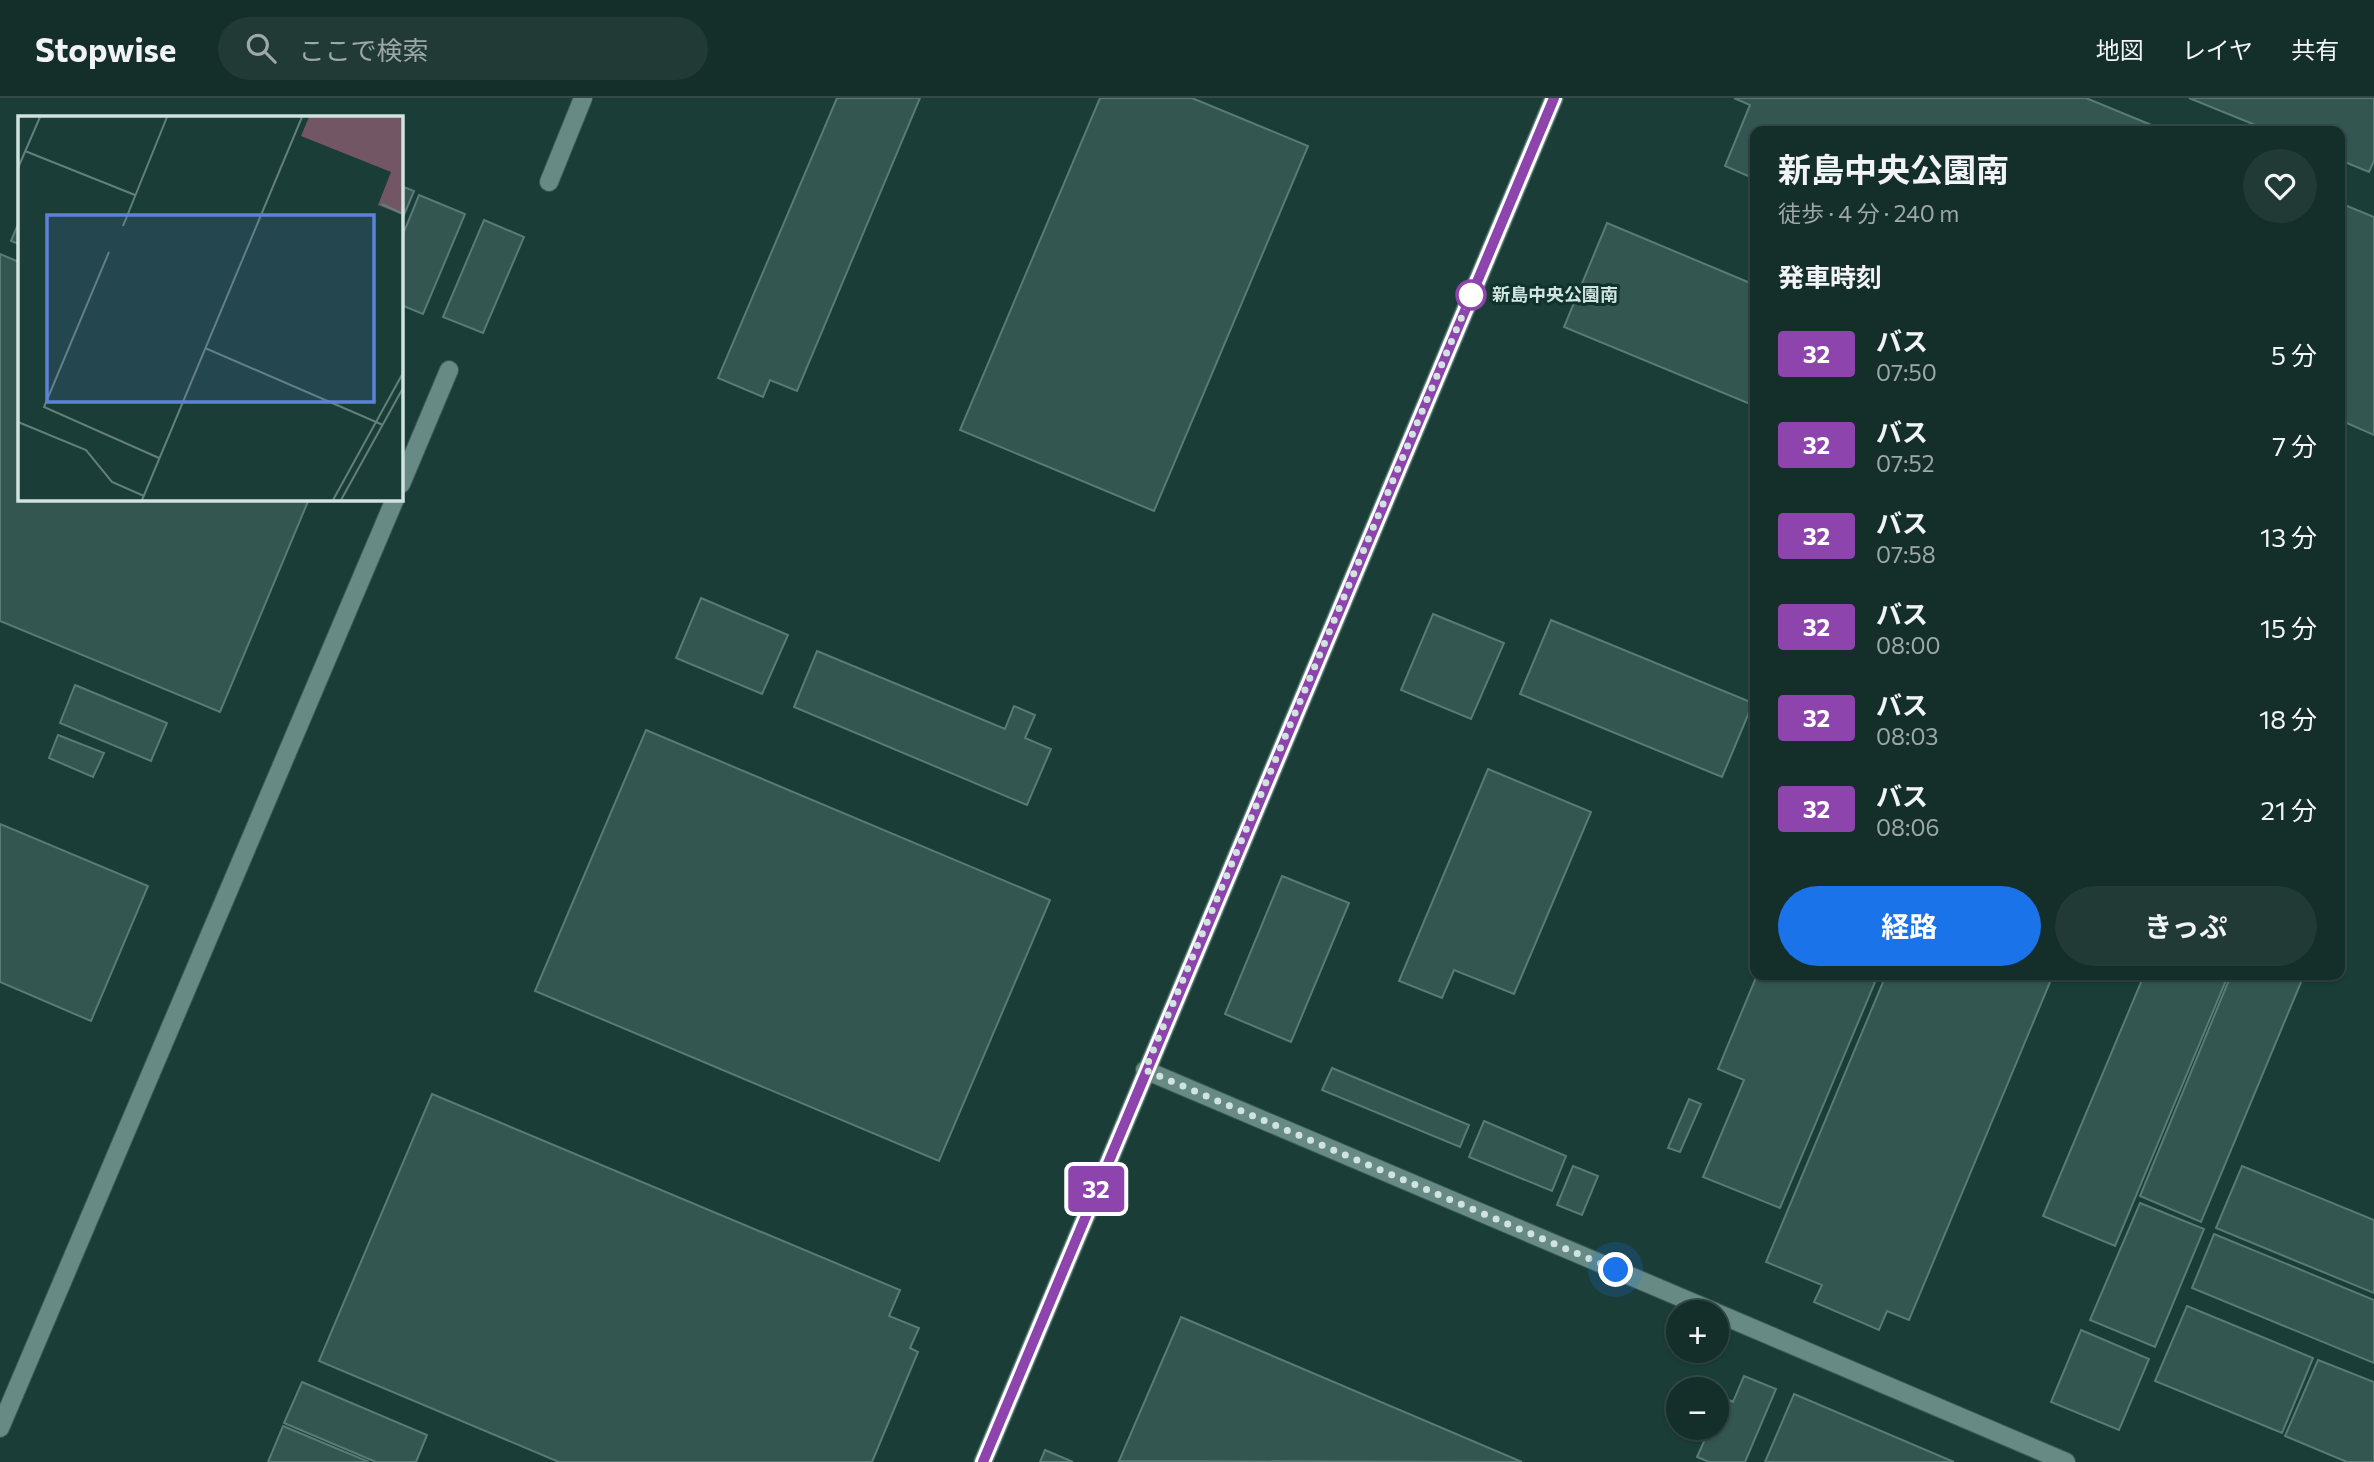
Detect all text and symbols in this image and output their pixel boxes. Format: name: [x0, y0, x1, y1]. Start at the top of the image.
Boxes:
search box: [218, 17, 708, 80]
text: Stopwise: [35, 28, 176, 69]
icon: search: [242, 29, 280, 67]
text: ここで検索: [298, 34, 428, 65]
text: 地図: [2096, 35, 2144, 64]
text: レイヤ: [2182, 35, 2253, 64]
text: 共有: [2291, 35, 2339, 64]
inset map: [18, 116, 402, 500]
text: 新島中央公園南: [1778, 148, 2009, 189]
button: heart: [2243, 149, 2317, 223]
text: 徒歩 · 4 分 · 240 m: [1778, 199, 1959, 227]
text: 発車時刻: [1778, 261, 1882, 292]
marker: 新島中央公園南: [1456, 280, 1486, 310]
place label: 新島中央公園南: [1492, 283, 1618, 305]
text: バス: [1876, 325, 1928, 356]
text: 32: [1803, 339, 1830, 368]
text: 5 分: [2271, 339, 2317, 370]
text: 07:50: [1876, 358, 1937, 386]
text: バス: [1876, 416, 1928, 447]
text: 32: [1803, 430, 1830, 459]
text: 7 分: [2272, 430, 2317, 461]
text: 07:52: [1876, 449, 1934, 477]
text: バス: [1876, 507, 1928, 538]
text: 32: [1803, 521, 1830, 550]
text: 13 分: [2260, 521, 2317, 552]
text: 07:58: [1876, 540, 1936, 568]
text: バス: [1876, 598, 1928, 629]
text: 32: [1803, 612, 1830, 641]
text: 15 分: [2260, 612, 2317, 643]
text: 08:00: [1876, 631, 1940, 659]
text: バス: [1876, 689, 1928, 720]
text: 32: [1803, 703, 1830, 732]
text: 18 分: [2259, 703, 2317, 734]
text: 08:03: [1876, 722, 1938, 750]
text: バス: [1876, 780, 1928, 811]
text: 32: [1803, 794, 1830, 823]
text: 21 分: [2260, 794, 2317, 825]
text: 08:06: [1876, 813, 1939, 841]
button: 経路: [1778, 886, 2041, 966]
button: きっぷ: [2055, 886, 2317, 966]
line badge: 32: [1064, 1166, 1128, 1212]
text: 32: [1082, 1174, 1110, 1203]
your location: [1598, 1252, 1633, 1287]
map controls: [1666, 1300, 1729, 1440]
button: +: [1666, 1300, 1729, 1363]
button: −: [1666, 1377, 1729, 1440]

